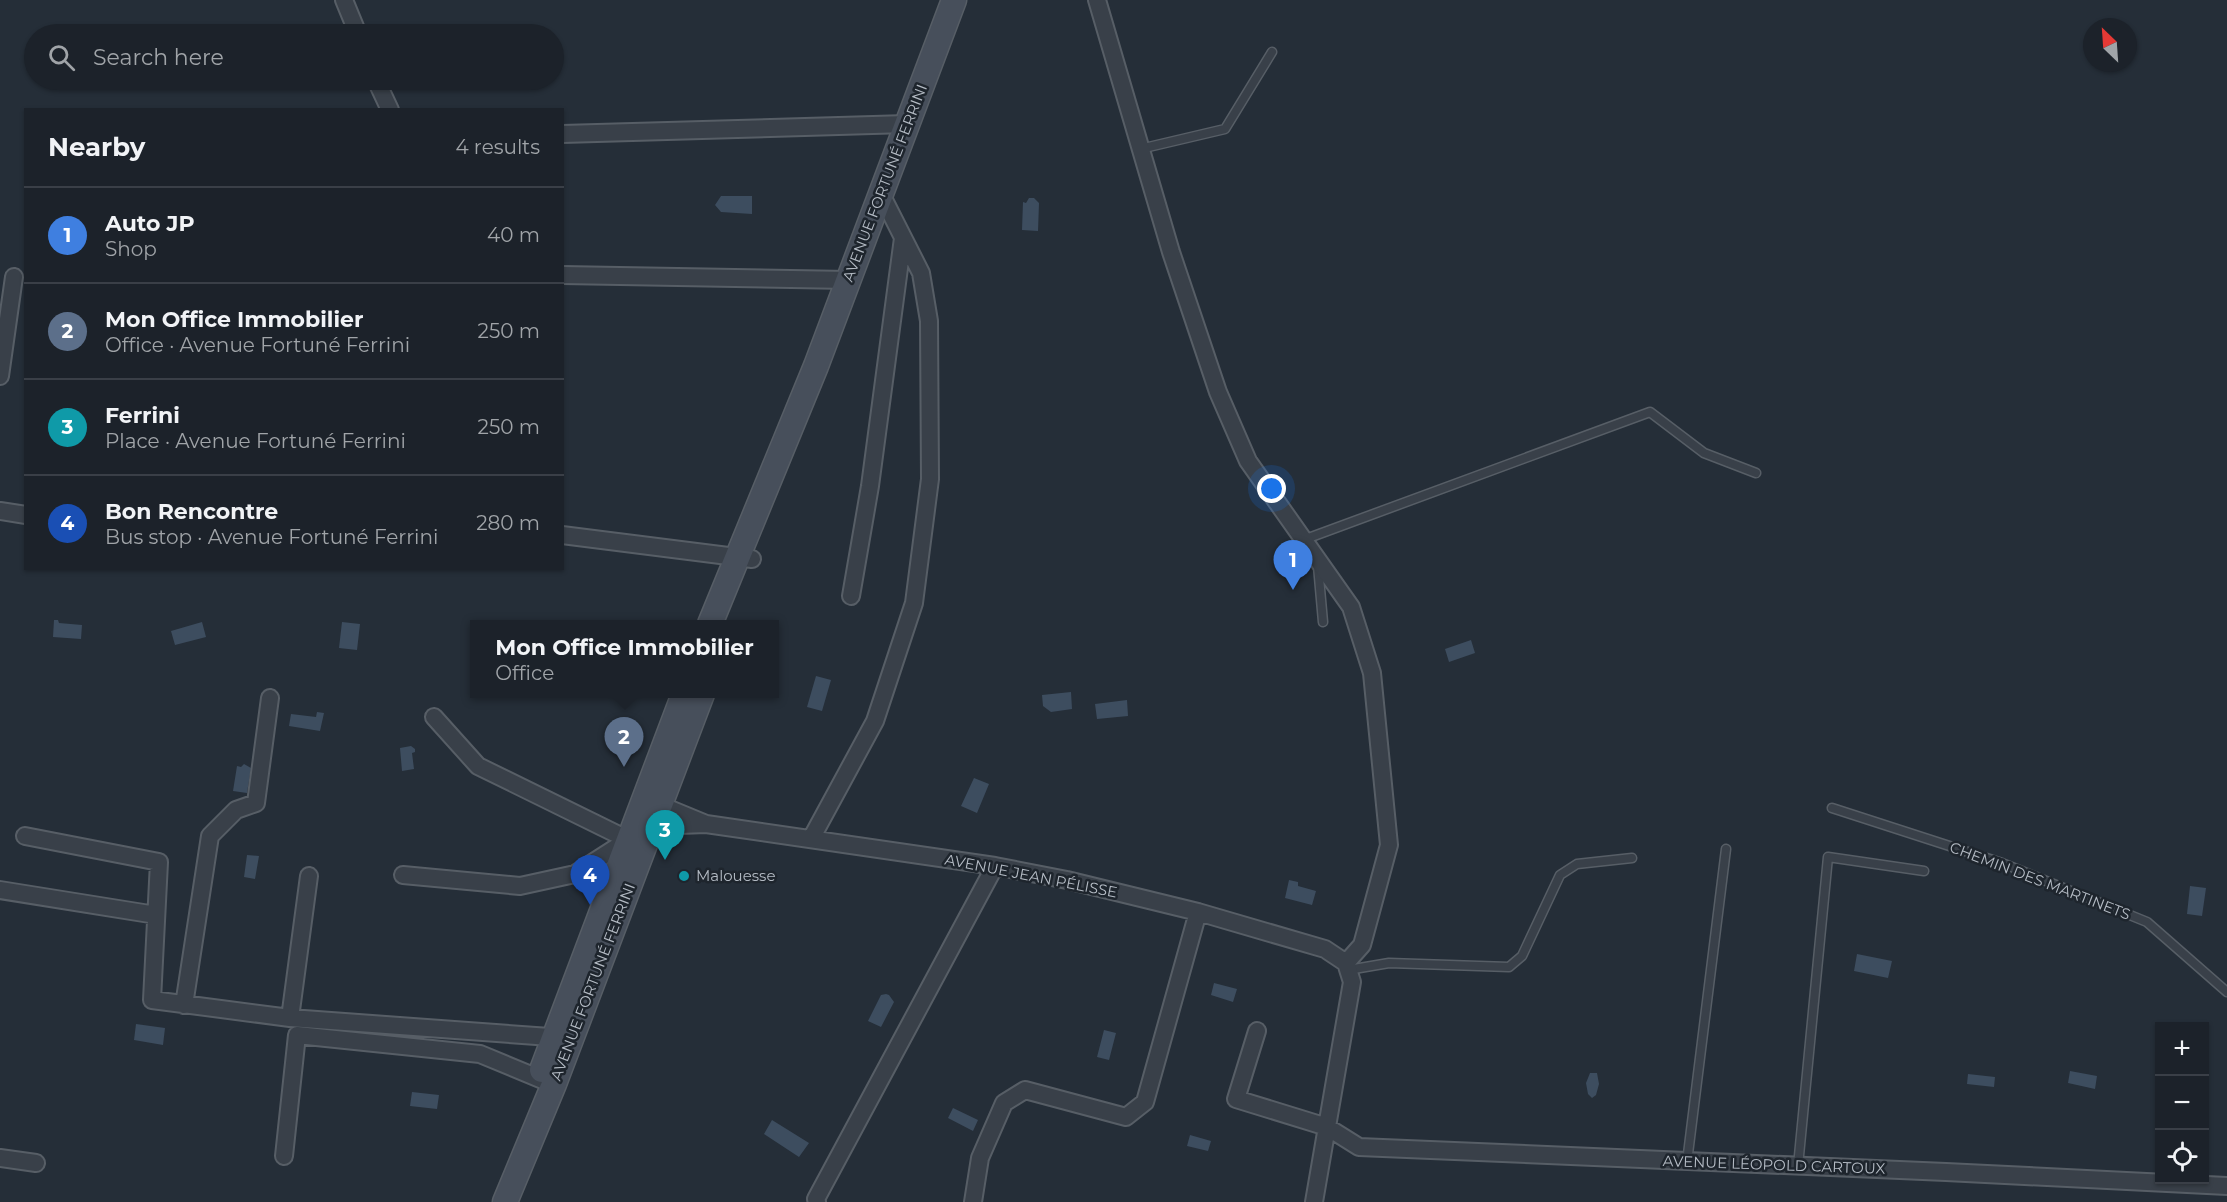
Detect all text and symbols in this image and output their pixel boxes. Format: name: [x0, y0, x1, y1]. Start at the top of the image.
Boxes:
north arrow: [2083, 18, 2137, 72]
search box: [24, 24, 564, 90]
icon: search: [45, 41, 78, 74]
text: Search here: [93, 44, 224, 71]
street label: AVENUE FORTUNÉ FERRINI: [838, 81, 931, 284]
text: Nearby: [48, 131, 145, 163]
text: 4 results: [455, 135, 540, 159]
text: Auto JP: [105, 210, 195, 237]
text: 1: [64, 223, 71, 247]
text: 40 m: [487, 223, 540, 247]
text: Shop: [105, 237, 157, 261]
text: Mon Office Immobilier: [105, 306, 363, 333]
text: 2: [62, 319, 73, 343]
text: 250 m: [478, 319, 540, 343]
text: Office · Avenue Fortuné Ferrini: [105, 333, 410, 357]
text: Ferrini: [105, 402, 180, 429]
text: 3: [62, 415, 73, 439]
text: 250 m: [478, 415, 540, 439]
text: Place · Avenue Fortuné Ferrini: [105, 429, 406, 453]
your location: [1257, 474, 1286, 503]
text: Bon Rencontre: [105, 498, 278, 525]
text: 4: [61, 511, 74, 535]
text: 280 m: [476, 511, 540, 535]
text: Bus stop · Avenue Fortuné Ferrini: [105, 525, 438, 549]
pin: 1: [1274, 540, 1312, 590]
popup: [470, 620, 779, 698]
text: Mon Office Immobilier: [495, 634, 754, 661]
text: Office: [495, 661, 554, 685]
pin: 2: [604, 718, 644, 767]
pin: 3: [646, 810, 684, 860]
street label: CHEMIN DES MARTINETS: [1947, 837, 2133, 924]
street label: AVENUE JEAN PÉLISSE: [943, 849, 1119, 902]
pin: 4: [570, 856, 610, 905]
place label: Malouesse: [696, 866, 775, 885]
marker: Malouesse: [677, 869, 691, 883]
street label: AVENUE FORTUNÉ FERRINI: [546, 880, 639, 1083]
map controls: [2155, 1022, 2209, 1184]
button: +: [2155, 1022, 2209, 1076]
button: −: [2155, 1076, 2209, 1130]
button: locate: [2155, 1130, 2209, 1184]
street label: AVENUE LÉOPOLD CARTOUX: [1662, 1151, 1886, 1178]

